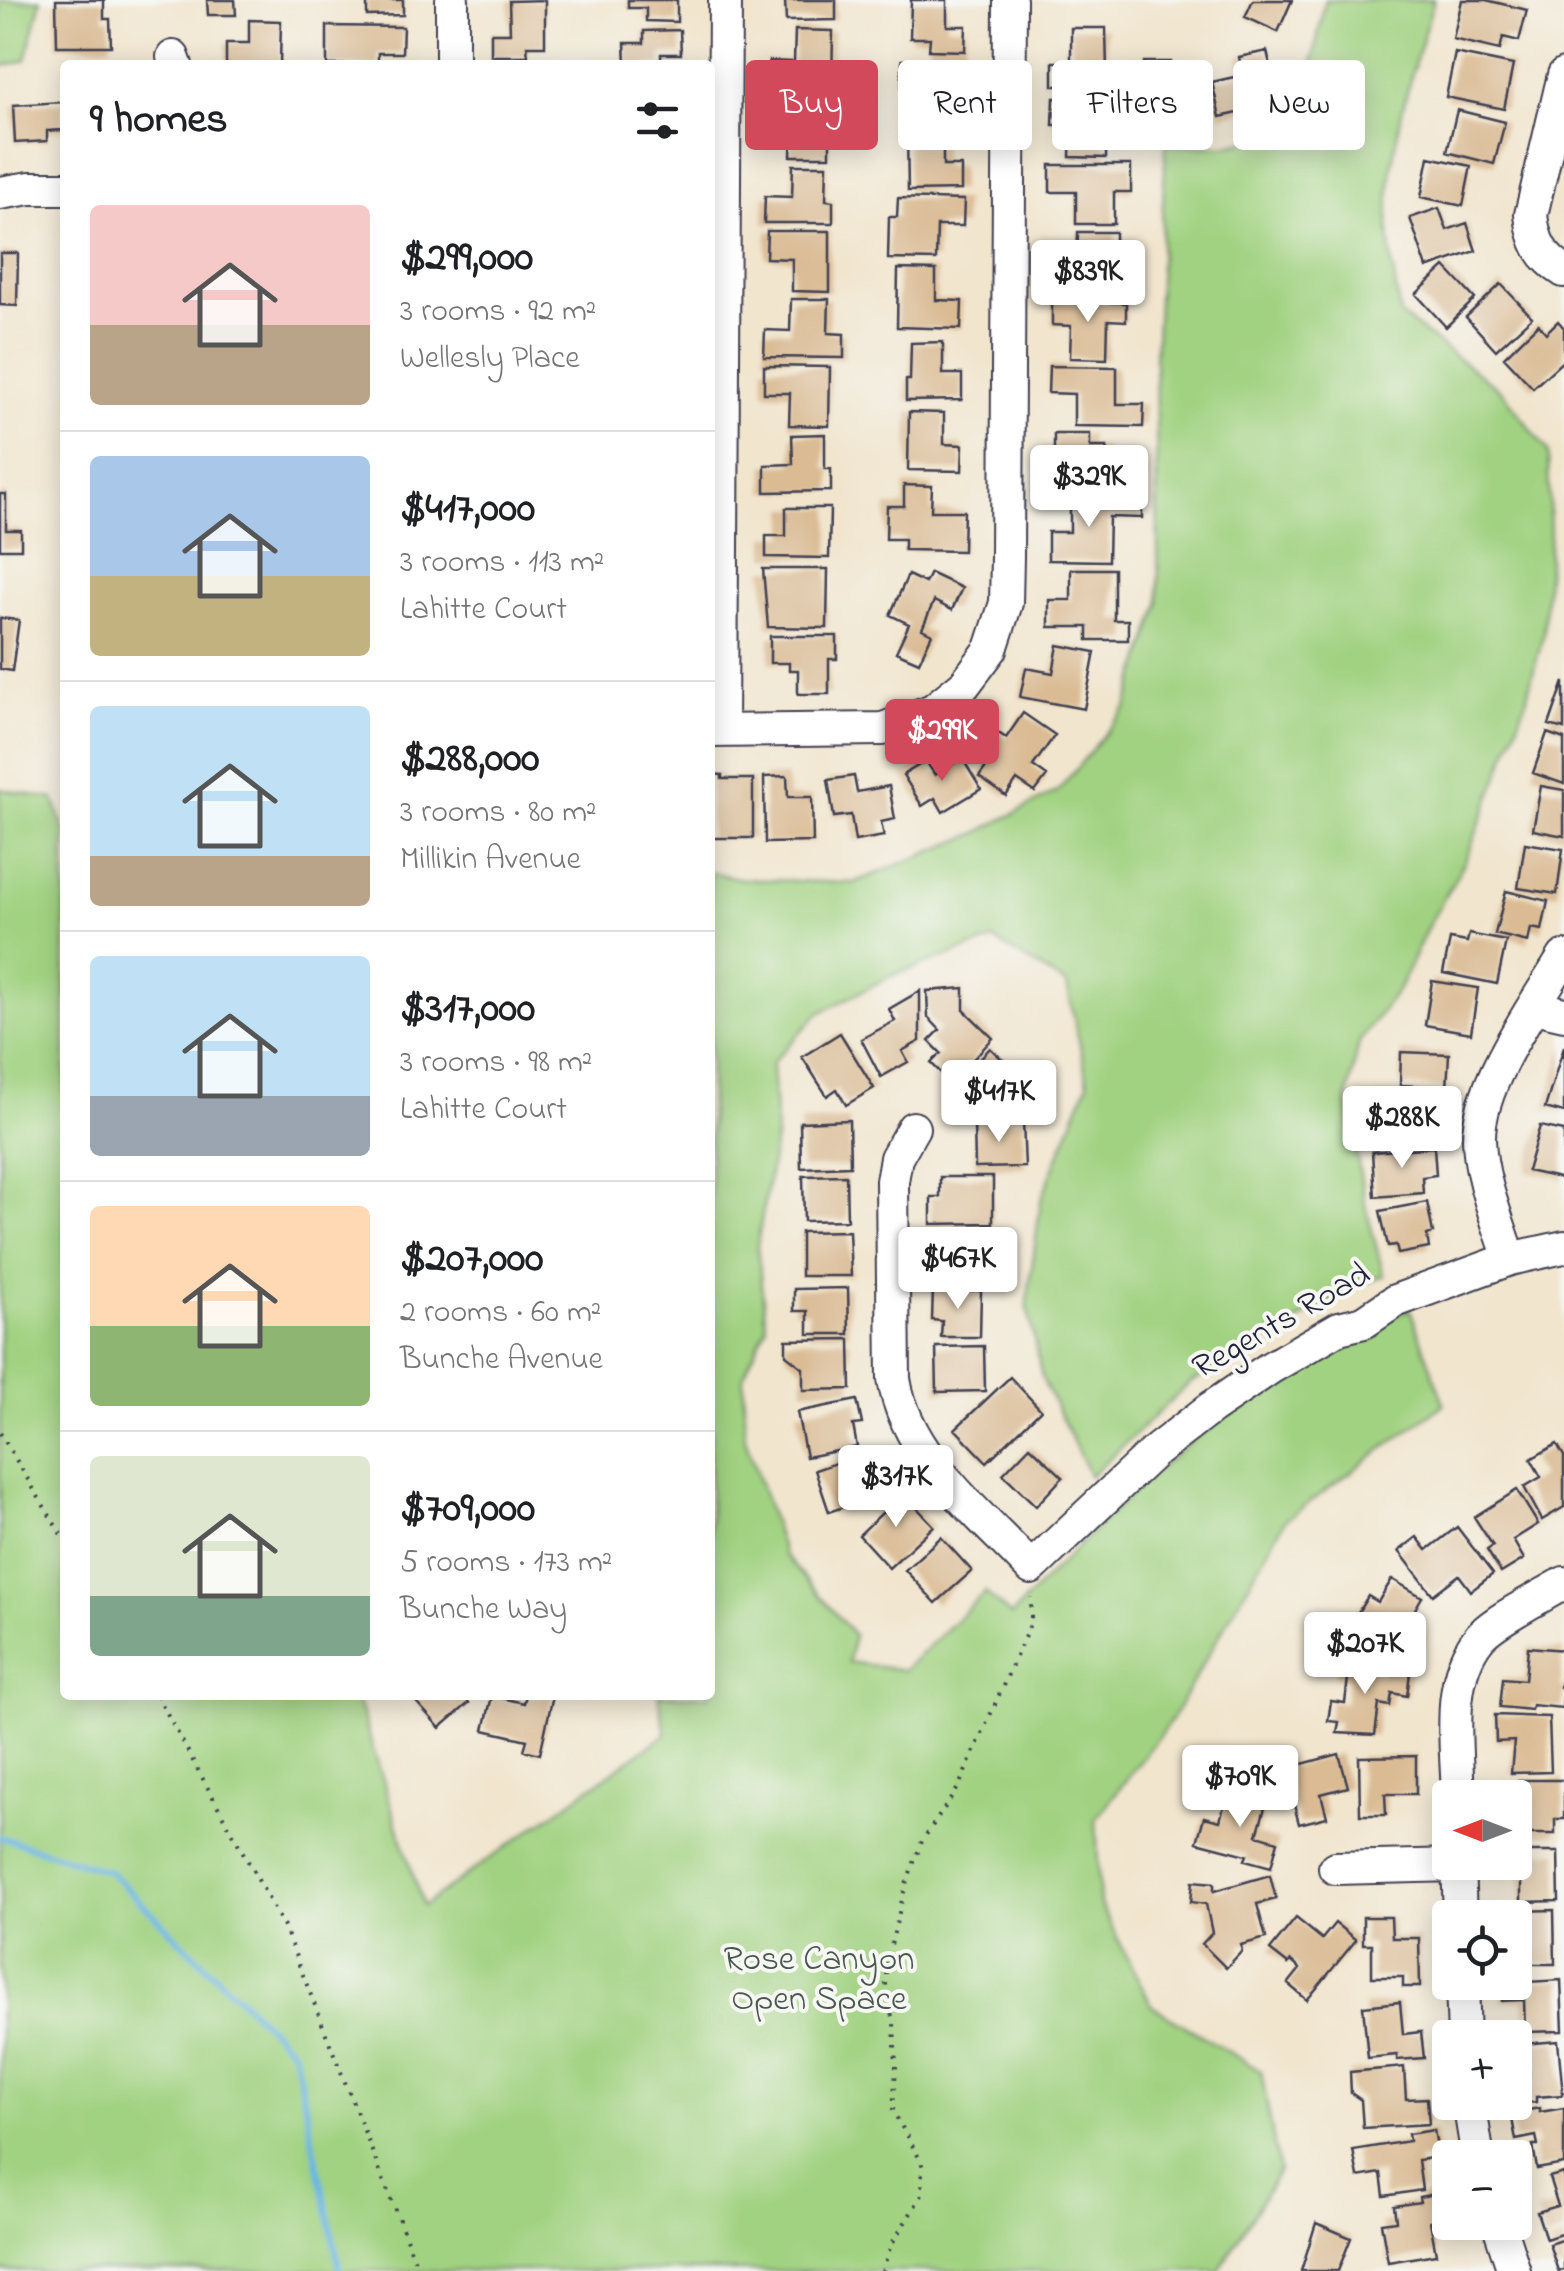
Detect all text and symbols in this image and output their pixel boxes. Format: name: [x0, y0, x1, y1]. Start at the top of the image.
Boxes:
chip: Buy: [745, 60, 878, 150]
chip: Rent: [898, 60, 1032, 150]
chip: Filters: [1052, 60, 1213, 150]
chip: New: [1233, 60, 1365, 150]
text: 9 homes: [90, 90, 228, 151]
icon: filters: [630, 93, 685, 148]
text: $299,000: [400, 228, 533, 289]
pin: $839K: [1018, 240, 1158, 325]
icon: home: [170, 245, 290, 365]
text: $839K: [1053, 249, 1123, 296]
text: 3 rooms · 92 m²: [400, 289, 596, 336]
text: Wellesly Place: [400, 336, 580, 383]
pin: $329K: [1019, 445, 1159, 530]
text: $329K: [1052, 454, 1126, 501]
text: $417,000: [400, 479, 535, 540]
icon: home: [170, 496, 290, 616]
text: 3 rooms · 113 m²: [400, 540, 604, 587]
text: Lahitte Court: [400, 587, 567, 634]
pin: $299K: [872, 699, 1012, 784]
text: $299K: [907, 708, 977, 755]
text: $288,000: [400, 729, 539, 790]
icon: home: [170, 746, 290, 866]
text: 3 rooms · 80 m²: [400, 790, 597, 837]
text: Millikin Avenue: [400, 837, 581, 884]
text: $317,000: [400, 979, 535, 1040]
icon: home: [170, 996, 290, 1116]
text: 3 rooms · 98 m²: [400, 1040, 592, 1087]
pin: $417K: [929, 1060, 1069, 1145]
text: $417K: [963, 1069, 1035, 1116]
pin: $288K: [1332, 1086, 1472, 1171]
text: Lahitte Court: [400, 1087, 567, 1134]
text: $288K: [1365, 1095, 1439, 1142]
pin: $467K: [888, 1227, 1028, 1312]
text: $207,000: [400, 1229, 543, 1290]
text: $467K: [920, 1236, 996, 1283]
icon: home: [170, 1246, 290, 1366]
street label: Regents Road: [1183, 1250, 1381, 1394]
text: 2 rooms · 60 m²: [400, 1290, 601, 1337]
text: Bunche Avenue: [400, 1337, 603, 1384]
pin: $317K: [826, 1445, 966, 1530]
text: $317K: [860, 1454, 932, 1501]
text: $709,000: [400, 1479, 535, 1540]
icon: home: [170, 1496, 290, 1616]
text: 5 rooms · 173 m²: [400, 1540, 612, 1587]
text: Bunche Way: [400, 1587, 567, 1634]
pin: $207K: [1295, 1612, 1435, 1697]
text: $207K: [1326, 1621, 1404, 1668]
pin: $709K: [1170, 1745, 1310, 1830]
text: $709K: [1204, 1754, 1276, 1801]
north arrow: [1432, 1780, 1532, 1880]
map controls: [1432, 1780, 1532, 2240]
button: locate: [1432, 1900, 1532, 2000]
park label: Rose Canyon Open Space: [723, 1935, 915, 2026]
button: +: [1432, 2020, 1532, 2120]
button: −: [1432, 2140, 1532, 2240]

